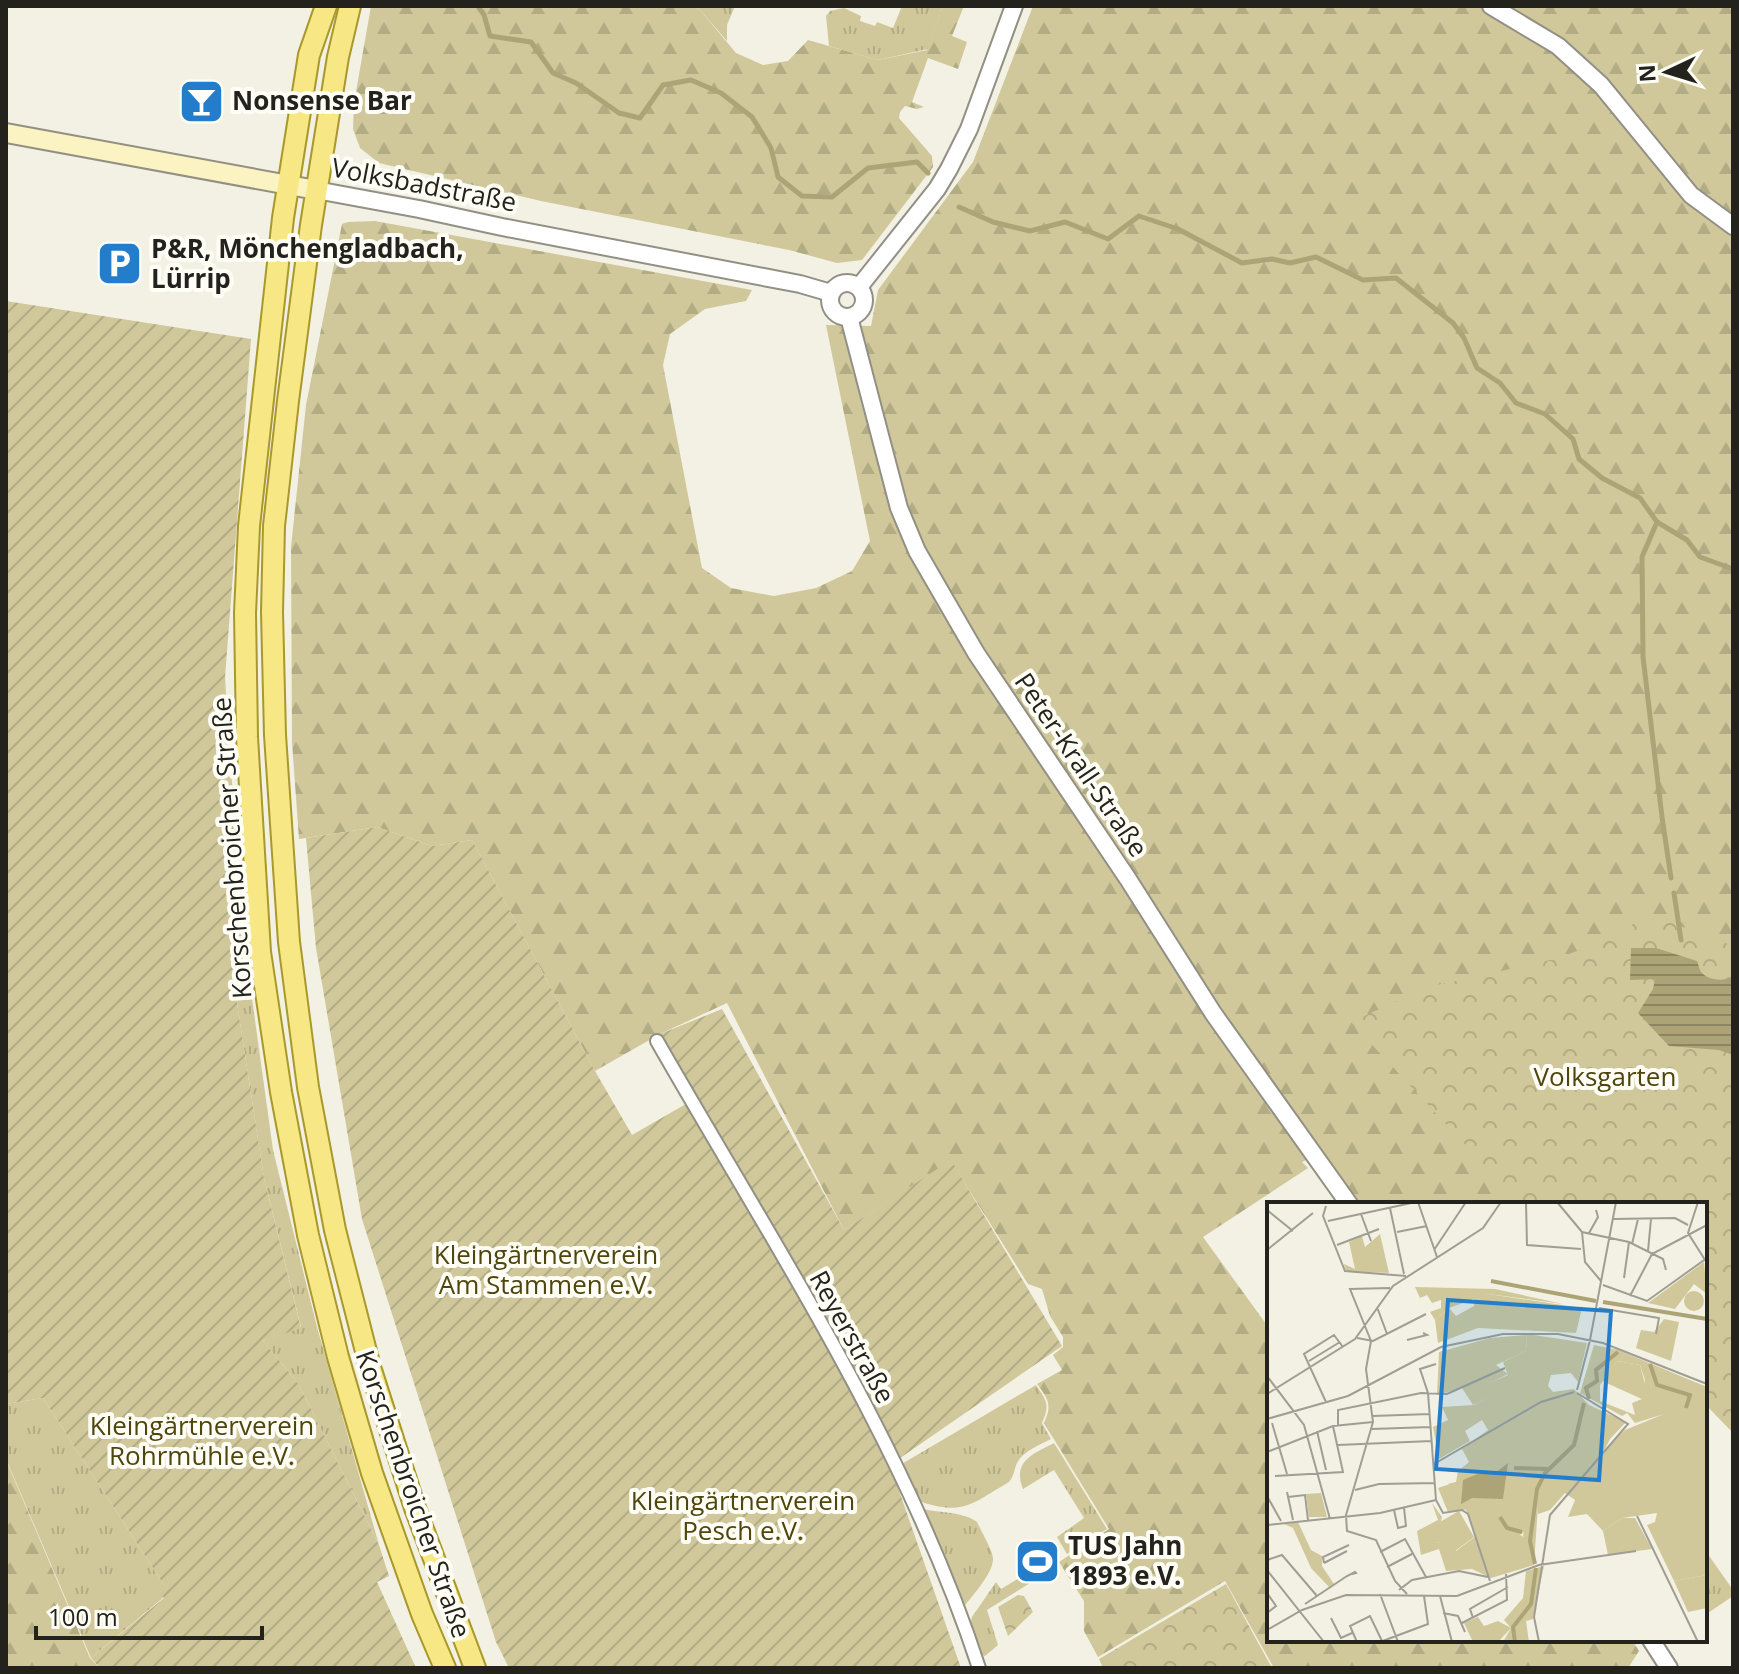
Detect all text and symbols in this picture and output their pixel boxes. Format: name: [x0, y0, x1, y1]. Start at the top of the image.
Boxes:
north arrow: [1627, 32, 1707, 112]
text: N: [1630, 63, 1662, 83]
bar icon: Nonsense Bar: [177, 77, 225, 125]
place label: Nonsense Bar: [232, 82, 412, 118]
street label: Volksbadstraße: [329, 148, 520, 220]
place label: P&R, Mönchengladbach, Lürrip: [151, 230, 464, 296]
parking icon: P&R, Mönchengladbach, Lürrip: [96, 240, 144, 288]
street label: Peter-Krall-Straße: [1007, 665, 1157, 864]
street label: Korschenbroicher Straße: [203, 696, 259, 1000]
park label: Volksgarten: [1534, 1058, 1676, 1094]
inset map: [1267, 1202, 1707, 1642]
park label: Kleingärtnerverein Am Stammen e.V.: [434, 1236, 658, 1302]
street label: Reyerstraße: [802, 1264, 904, 1409]
street label: Korschenbroicher Straße: [348, 1345, 480, 1642]
park label: Kleingärtnerverein Rohrmühle e.V.: [90, 1407, 314, 1473]
park label: Kleingärtnerverein Pesch e.V.: [631, 1482, 855, 1548]
place label: TUS Jahn 1893 e.V.: [1068, 1527, 1182, 1593]
sports icon: TUS Jahn 1893 e.V.: [1013, 1537, 1061, 1585]
scale bar: [36, 1590, 262, 1640]
text: 100 m: [48, 1600, 118, 1633]

